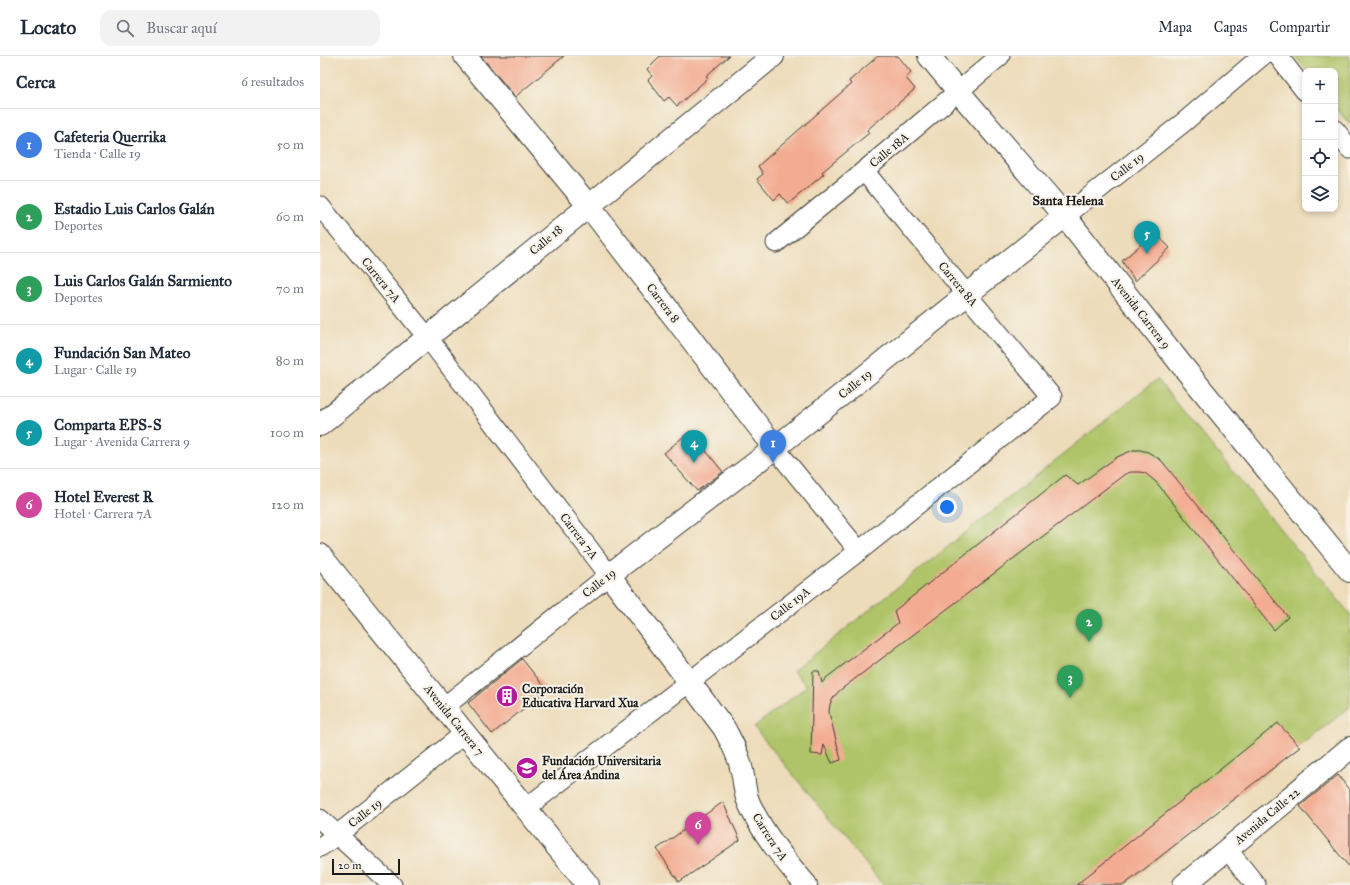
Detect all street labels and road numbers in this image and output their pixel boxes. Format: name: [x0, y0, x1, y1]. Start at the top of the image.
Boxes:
street label: Calle 18A: [867, 130, 911, 170]
street label: Calle 19: [1108, 150, 1146, 184]
street label: Calle 18: [527, 222, 565, 258]
street label: Carrera 7A: [359, 255, 403, 305]
street label: Carrera 8A: [935, 259, 981, 309]
street label: Avenida Carrera 9: [1108, 273, 1173, 352]
street label: Carrera 8: [644, 281, 682, 325]
street label: Calle 19: [836, 366, 874, 402]
street label: Carrera 7A: [557, 510, 601, 562]
street label: Calle 19: [580, 566, 618, 600]
street label: Calle 19A: [767, 584, 813, 624]
street label: Avenida Carrera 7: [420, 681, 487, 758]
street label: Avenida Calle 22: [1231, 785, 1302, 848]
street label: Calle 19: [346, 796, 384, 830]
street label: Carrera 7A: [749, 811, 791, 863]

